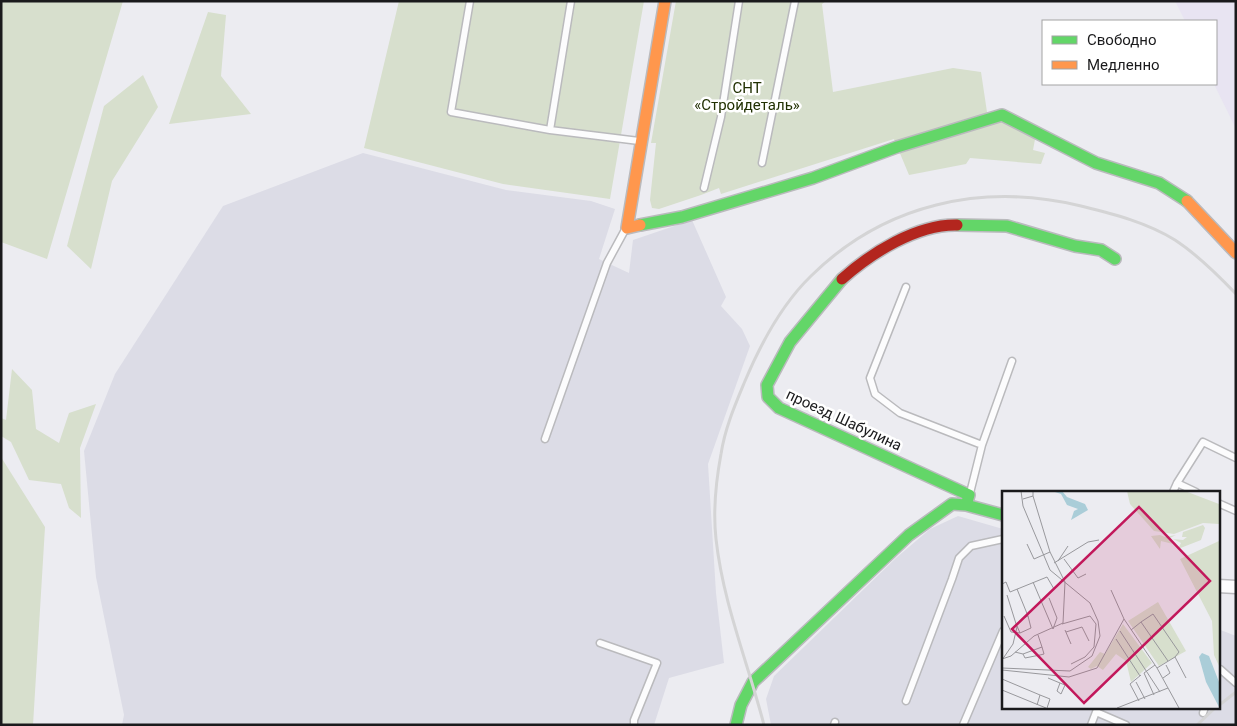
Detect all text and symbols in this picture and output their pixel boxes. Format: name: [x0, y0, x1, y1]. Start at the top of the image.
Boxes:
legend: [1042, 20, 1217, 85]
text: Свободно: [1087, 31, 1156, 49]
text: Медленно: [1087, 56, 1160, 74]
park label: СНТ «Стройдеталь»: [694, 79, 800, 114]
street label: проезд Шабулина: [783, 385, 905, 455]
inset map: [1002, 491, 1220, 708]

